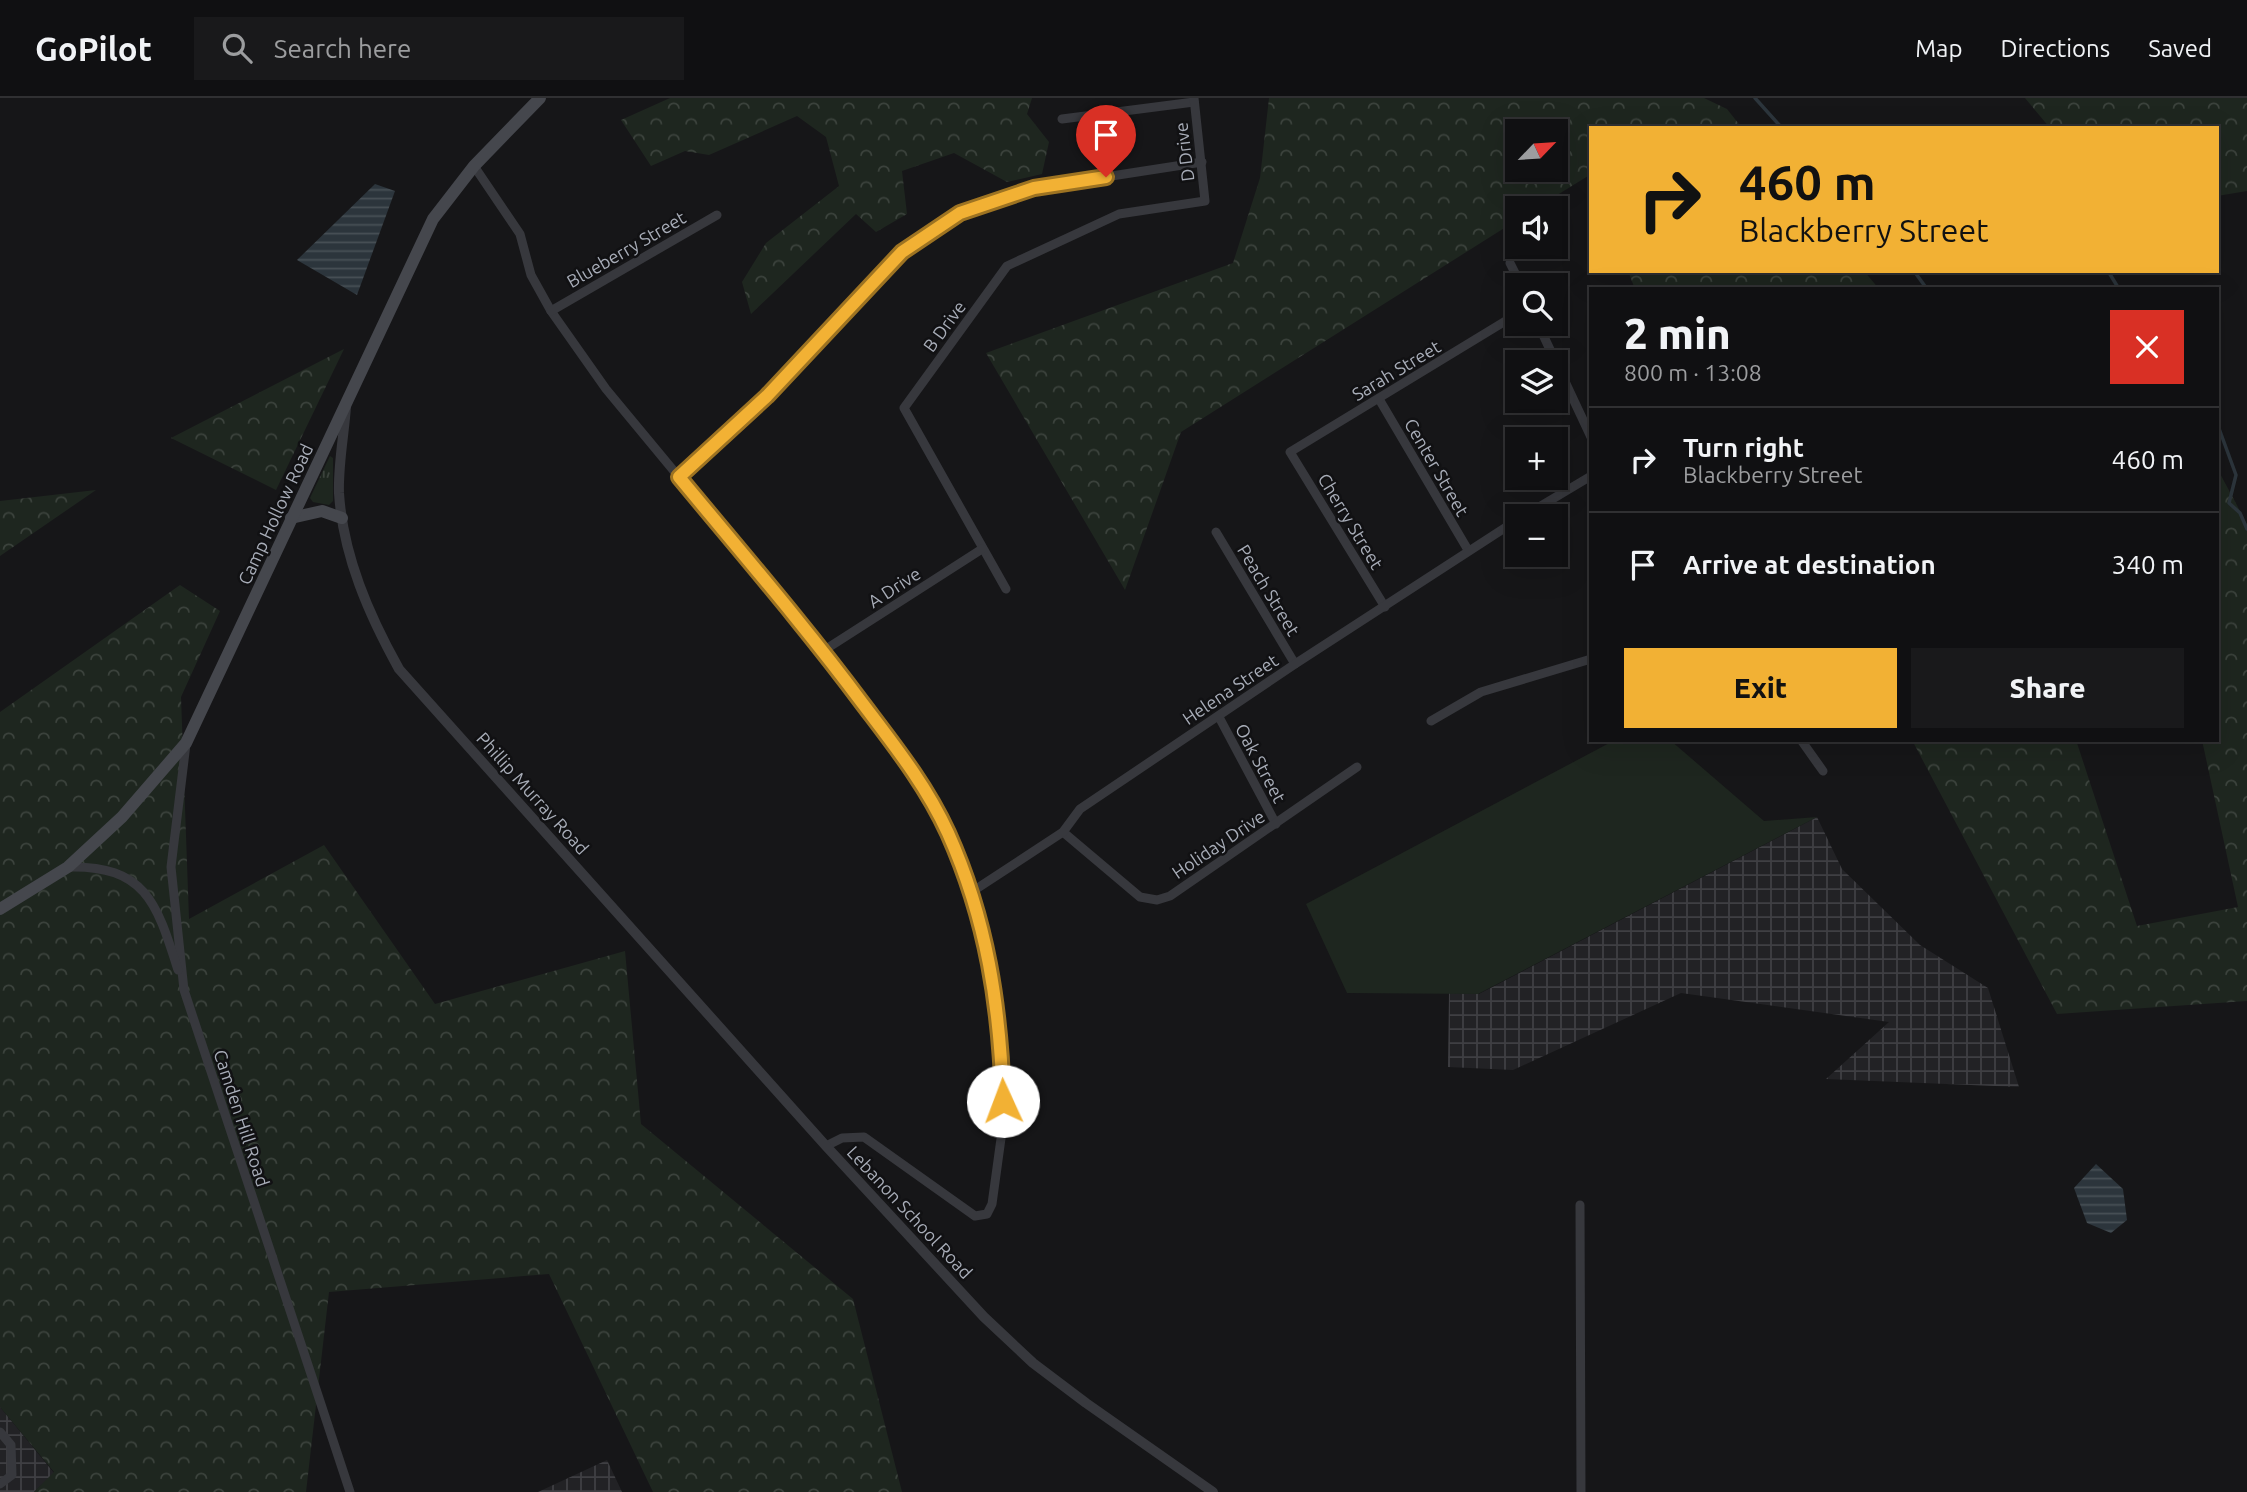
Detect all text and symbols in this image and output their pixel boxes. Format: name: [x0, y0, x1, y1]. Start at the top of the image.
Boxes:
search box: [194, 17, 684, 80]
icon: search: [218, 29, 256, 67]
text: GoPilot: [35, 30, 152, 67]
text: Search here: [274, 34, 411, 63]
text: Map: [1915, 35, 1962, 62]
text: Directions: [2000, 35, 2110, 62]
text: Saved: [2148, 35, 2212, 62]
pin: [1076, 105, 1136, 177]
icon: arrive: [1087, 116, 1125, 154]
north arrow: [1505, 119, 1568, 182]
map controls: [1505, 119, 1568, 567]
street label: D Drive: [1170, 121, 1198, 183]
icon: right: [1624, 154, 1715, 245]
text: 460 m: [1739, 154, 1876, 209]
button: sound: [1505, 196, 1568, 259]
street label: Blueberry Street: [563, 207, 689, 291]
text: Blackberry Street: [1739, 212, 1989, 248]
button: search: [1505, 273, 1568, 336]
street label: B Drive: [919, 297, 969, 355]
text: 2 min: [1624, 310, 1731, 357]
button: close: [2110, 310, 2184, 384]
street label: Sarah Street: [1348, 336, 1444, 404]
button: layers: [1505, 350, 1568, 413]
text: 800 m · 13:08: [1624, 360, 1762, 385]
street label: Center Street: [1401, 415, 1473, 519]
button: +: [1505, 427, 1568, 490]
text: Turn right: [1683, 433, 1804, 462]
street label: Camp Hollow Road: [234, 440, 316, 588]
icon: right: [1624, 441, 1662, 479]
text: 460 m: [2112, 445, 2184, 474]
text: Blackberry Street: [1683, 462, 1862, 487]
street label: Cherry Street: [1315, 469, 1387, 573]
button: −: [1505, 504, 1568, 567]
street label: Peach Street: [1234, 541, 1304, 639]
icon: arrive: [1624, 546, 1662, 584]
text: Arrive at destination: [1683, 550, 1936, 579]
text: 340 m: [2112, 550, 2184, 579]
street label: A Drive: [864, 563, 924, 611]
button: Exit: [1624, 648, 1897, 728]
button: Share: [1911, 648, 2184, 728]
street label: Helena Street: [1178, 650, 1282, 728]
street label: Oak Street: [1232, 720, 1290, 806]
street label: Phillip Murray Road: [473, 728, 593, 858]
street label: Holiday Drive: [1168, 806, 1268, 882]
street label: Camden Hill Road: [210, 1047, 274, 1189]
position arrow: [966, 1064, 1040, 1138]
street label: Lebanon School Road: [844, 1142, 976, 1282]

